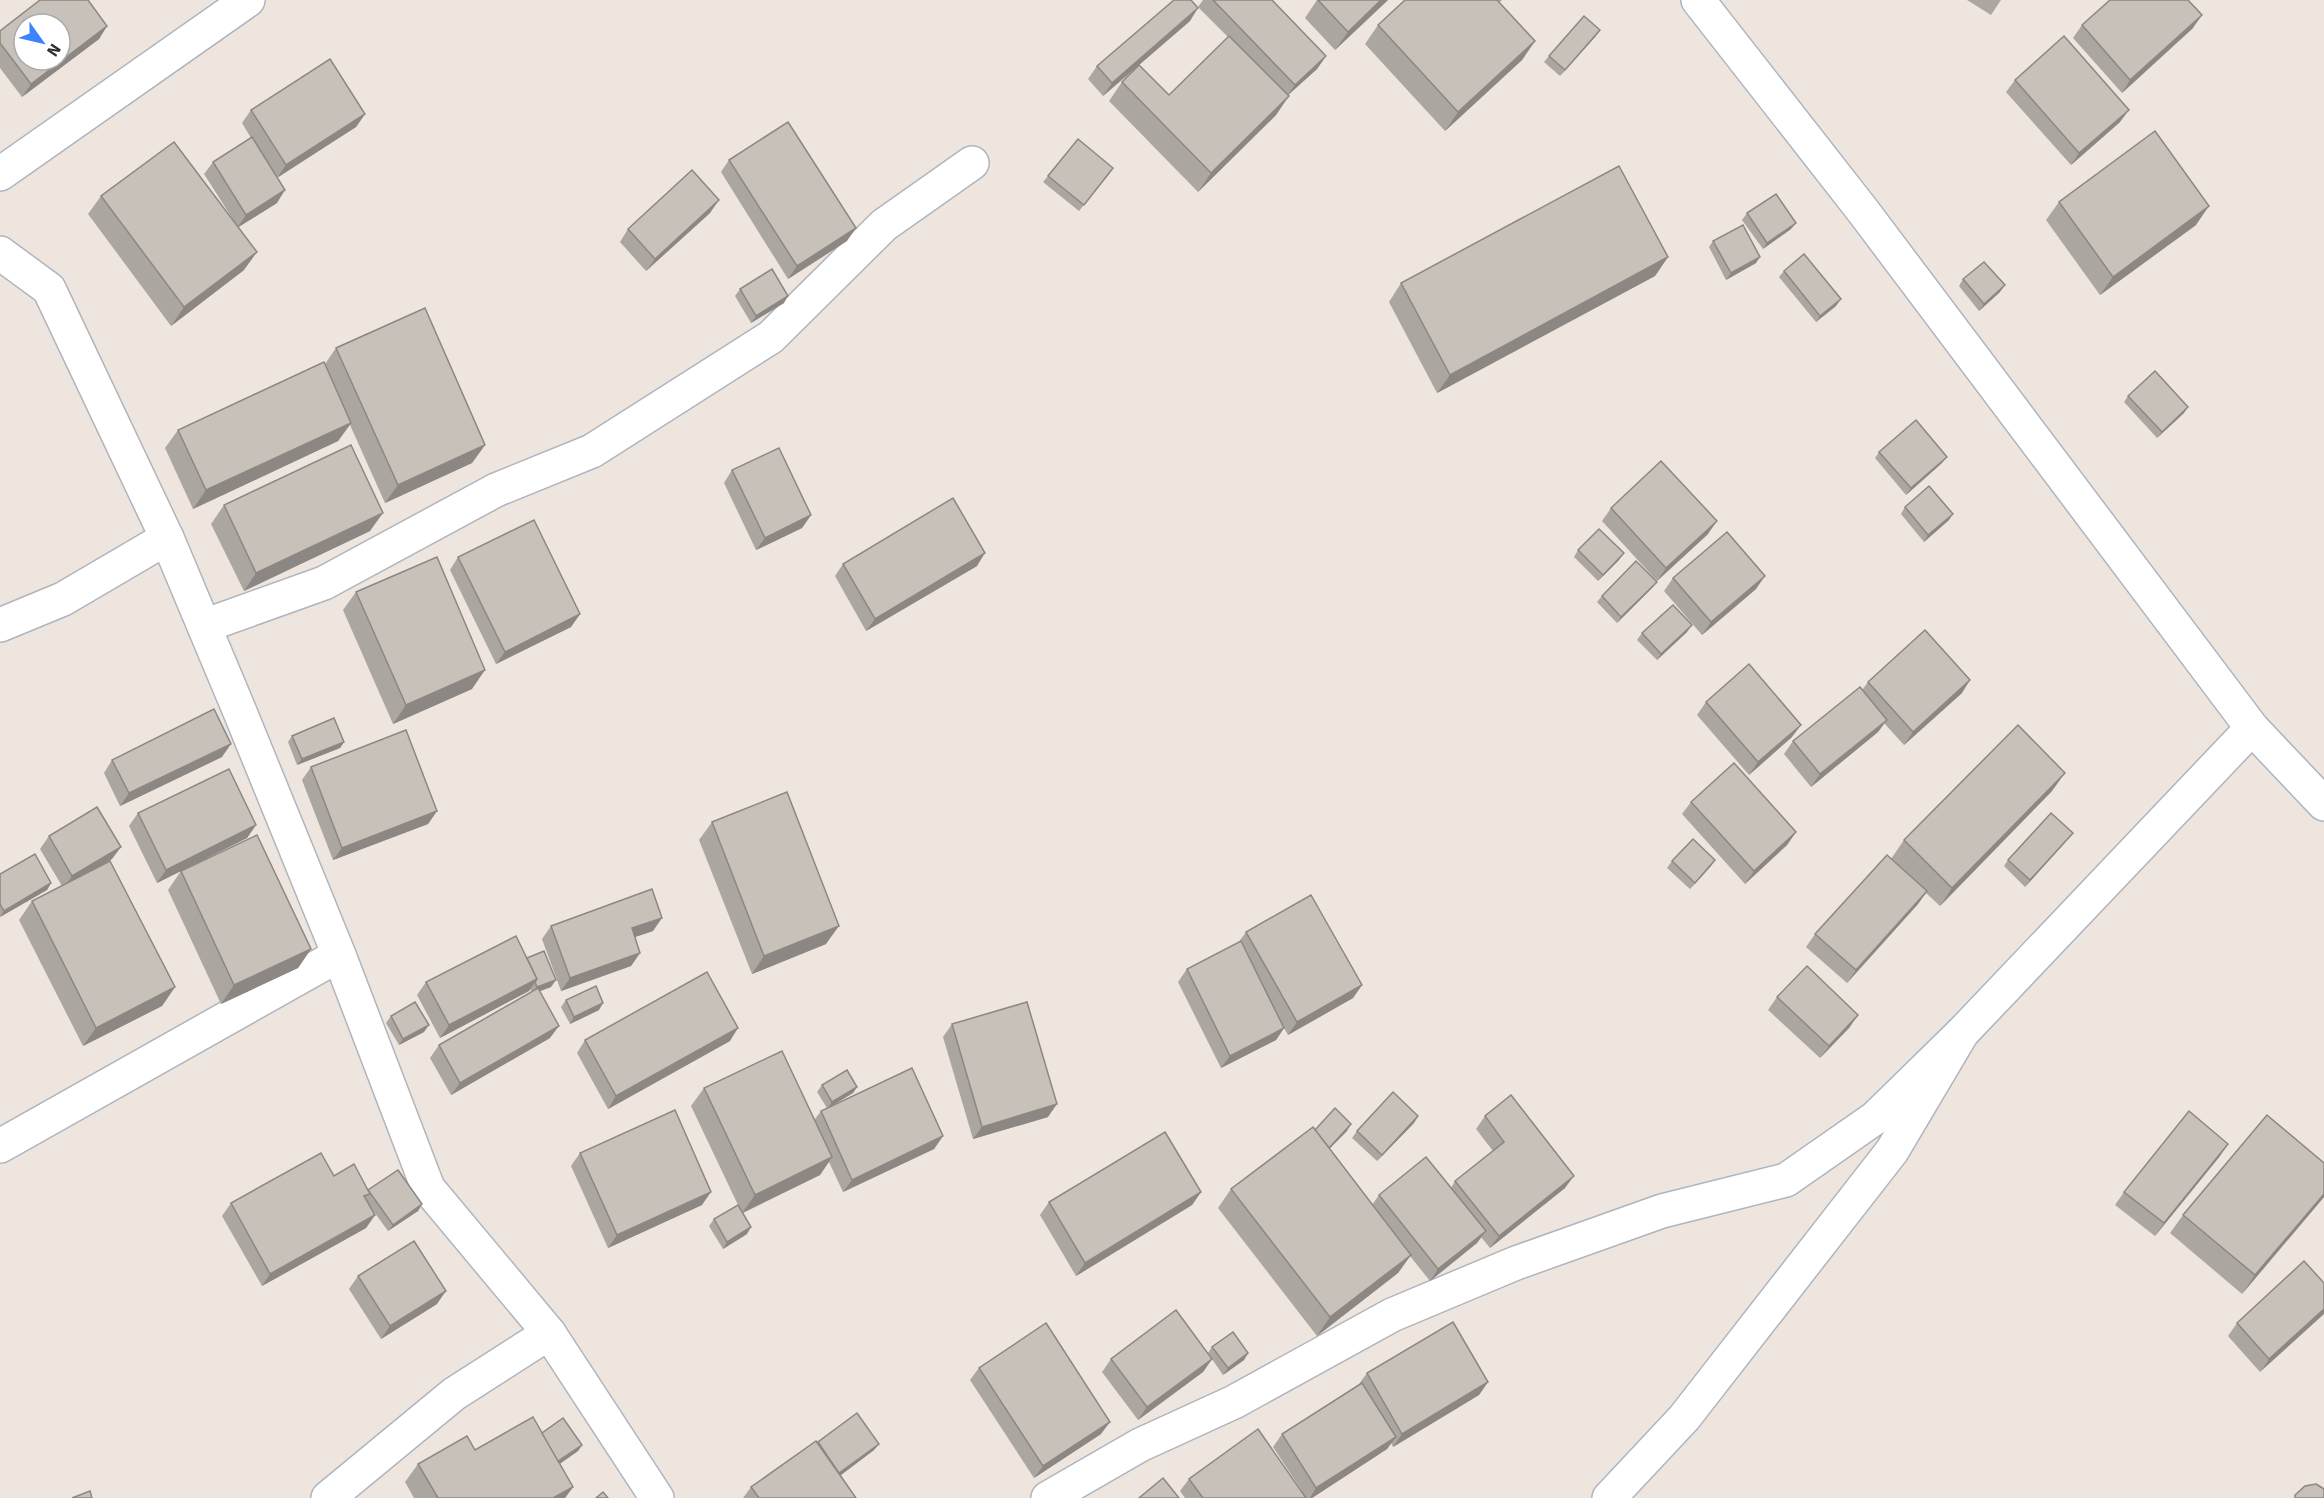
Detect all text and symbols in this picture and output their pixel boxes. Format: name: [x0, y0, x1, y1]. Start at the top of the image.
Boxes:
north arrow: [12, 12, 72, 72]
text: N: [42, 40, 65, 60]

